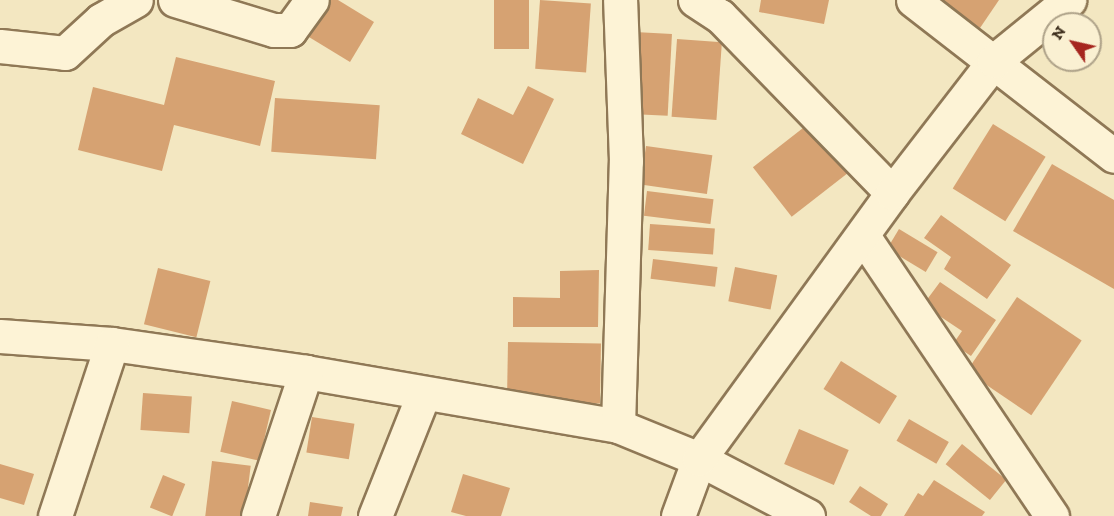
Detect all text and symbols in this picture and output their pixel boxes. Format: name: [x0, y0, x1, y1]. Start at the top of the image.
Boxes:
north arrow: [1042, 12, 1102, 72]
text: N: [1047, 22, 1070, 43]

